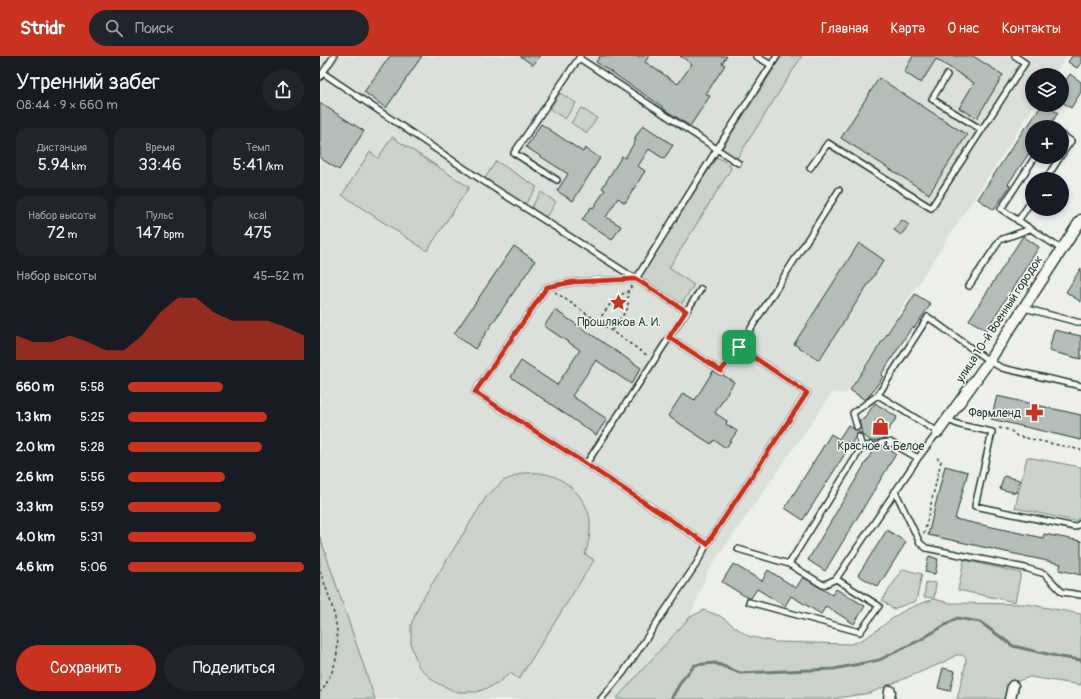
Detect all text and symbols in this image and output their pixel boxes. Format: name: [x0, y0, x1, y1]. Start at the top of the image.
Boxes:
search box: [89, 10, 369, 46]
text: Stridr: [20, 16, 65, 40]
icon: search: [103, 17, 125, 39]
text: Поиск: [135, 19, 174, 38]
text: Главная: [821, 20, 868, 37]
text: Карта: [890, 20, 925, 37]
text: О нас: [947, 20, 980, 37]
text: Контакты: [1002, 20, 1061, 37]
text: Утренний забег: [16, 68, 160, 96]
map controls: [1025, 68, 1069, 216]
button: layers: [1025, 68, 1069, 112]
button: share: [262, 69, 304, 111]
text: 08:44 · 9 × 660 m: [16, 97, 118, 113]
button: +: [1025, 120, 1069, 164]
text: Дистанция: [37, 141, 87, 154]
text: Время: [145, 141, 175, 154]
text: Темп: [246, 141, 270, 154]
text: 5.94: [38, 154, 69, 175]
text: 33:46: [138, 154, 182, 175]
text: 5:41: [233, 154, 263, 175]
text: km: [69, 160, 86, 173]
text: /km: [263, 160, 283, 173]
button: −: [1025, 172, 1069, 216]
text: Набор высоты: [28, 209, 96, 222]
text: Пульс: [146, 209, 174, 222]
text: kcal: [249, 209, 267, 222]
text: 72: [47, 222, 65, 243]
text: 147: [136, 222, 161, 243]
text: 475: [244, 222, 272, 243]
text: m: [65, 228, 77, 241]
text: bpm: [161, 228, 184, 241]
street label: улица 10-й Военный городок: [952, 253, 1046, 386]
text: Набор высоты: [16, 268, 97, 284]
text: 45–52 m: [253, 268, 304, 284]
place icon: Прошляков А. И.: [609, 293, 629, 313]
place label: Прошляков А. И.: [577, 315, 661, 330]
pin: [722, 330, 756, 364]
icon: arrive: [728, 336, 750, 358]
text: 660 m: [16, 379, 54, 395]
text: 5:58: [80, 379, 104, 395]
pharmacy icon: Фармленд: [1024, 403, 1044, 423]
place label: Фармленд: [968, 406, 1022, 421]
text: 1.3 km: [16, 409, 51, 425]
text: 5:25: [80, 409, 105, 425]
shop icon: Красное & Белое: [871, 417, 891, 437]
text: 2.0 km: [16, 439, 55, 455]
text: 5:28: [80, 439, 104, 455]
place label: Красное & Белое: [837, 439, 925, 454]
text: 2.6 km: [16, 469, 53, 485]
text: 5:56: [80, 469, 105, 485]
text: 3.3 km: [16, 499, 53, 515]
text: 5:59: [80, 499, 104, 515]
text: 4.0 km: [16, 529, 55, 545]
text: 5:31: [80, 529, 103, 545]
text: 4.6 km: [16, 559, 54, 575]
text: 5:06: [80, 559, 107, 575]
button: Сохранить: [16, 645, 156, 691]
button: Поделиться: [164, 645, 304, 691]

